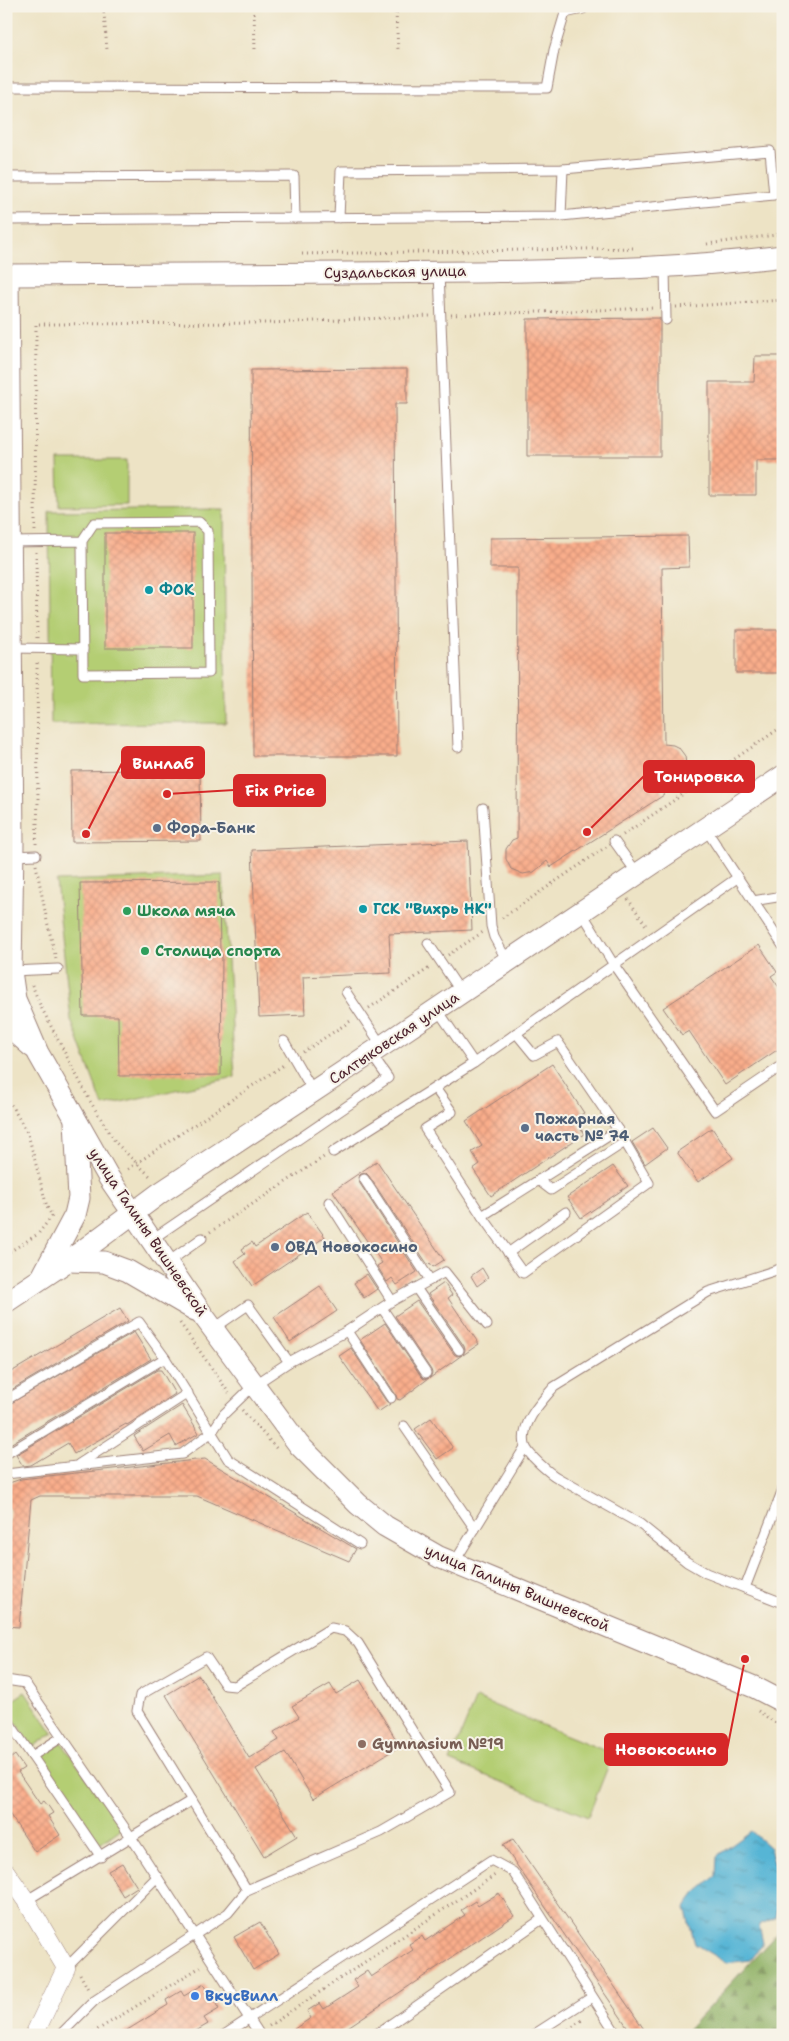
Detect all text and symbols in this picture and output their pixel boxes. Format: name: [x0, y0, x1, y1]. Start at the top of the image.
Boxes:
street label: Суздальская улица: [324, 261, 467, 283]
place label: ФОК: [159, 580, 195, 600]
marker: ФОК: [143, 584, 155, 596]
callout: Винлаб: [122, 747, 204, 778]
text: Винлаб: [132, 753, 194, 774]
callout: Тонировка: [644, 761, 754, 792]
text: Тонировка: [654, 766, 744, 787]
callout: Fix Price: [234, 775, 325, 806]
text: Fix Price: [245, 780, 315, 801]
place label: Фора-Банк: [167, 818, 256, 838]
marker: Фора-Банк: [151, 822, 163, 834]
place label: ГСК "Вихрь НК": [373, 899, 492, 919]
place label: Школа мяча: [137, 901, 236, 921]
marker: ГСК "Вихрь НК": [357, 903, 369, 915]
marker: Школа мяча: [121, 905, 133, 917]
place label: Столица спорта: [155, 941, 281, 961]
marker: Столица спорта: [139, 945, 151, 957]
street label: Салтыковская улица: [325, 987, 463, 1089]
place label: Пожарная часть № 74: [535, 1109, 630, 1146]
marker: Пожарная часть № 74: [519, 1122, 531, 1134]
street label: улица Галины Вишневской: [84, 1144, 212, 1320]
place label: ОВД Новокосино: [285, 1237, 418, 1257]
marker: ОВД Новокосино: [269, 1241, 281, 1253]
street label: улица Галины Вишневской: [421, 1540, 613, 1636]
place label: Gymnasium №19: [372, 1734, 504, 1754]
callout: Новокосино: [605, 1734, 727, 1765]
marker: Gymnasium №19: [356, 1738, 368, 1750]
text: Новокосино: [615, 1739, 717, 1760]
place label: ВкусВилл: [205, 1986, 278, 2006]
marker: ВкусВилл: [189, 1990, 201, 2002]

